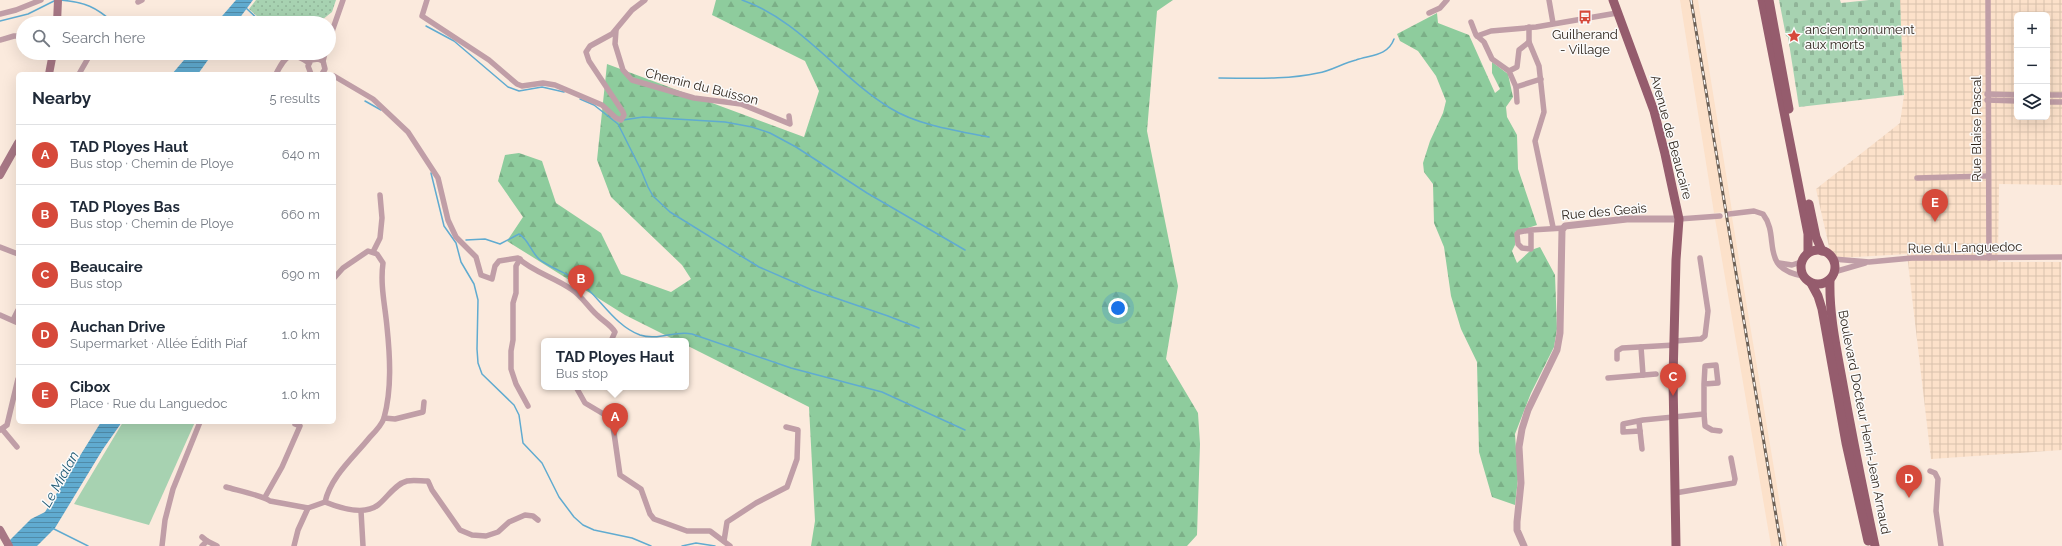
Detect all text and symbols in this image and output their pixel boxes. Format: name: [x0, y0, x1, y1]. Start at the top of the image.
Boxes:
bus stop icon: Guilherand - Village: [1577, 9, 1593, 25]
map controls: [2014, 12, 2050, 120]
button: +: [2014, 12, 2050, 48]
search box: [16, 16, 336, 60]
place label: ancien monument aux morts: [1805, 22, 1915, 52]
icon: search: [30, 27, 52, 49]
place label: Guilherand - Village: [1552, 27, 1618, 57]
place icon: ancien monument aux morts: [1786, 28, 1802, 44]
text: Search here: [62, 29, 145, 47]
button: −: [2014, 48, 2050, 84]
street label: Chemin du Buisson: [644, 65, 760, 108]
street label: Avenue de Beaucaire: [1648, 73, 1695, 201]
street label: Rue Blaise Pascal: [1969, 76, 1984, 182]
button: layers: [2014, 84, 2050, 120]
text: Nearby: [32, 88, 91, 108]
text: 5 results: [269, 91, 320, 106]
text: TAD Ployes Haut: [70, 138, 188, 156]
text: A: [41, 147, 49, 162]
text: 640 m: [282, 147, 320, 162]
text: Bus stop · Chemin de Ploye: [70, 156, 234, 171]
pin: E: [1922, 189, 1948, 222]
text: TAD Ployes Bas: [70, 198, 180, 216]
street label: Rue des Geais: [1561, 200, 1647, 223]
text: B: [41, 207, 49, 222]
text: 660 m: [281, 207, 320, 222]
text: Bus stop · Chemin de Ploye: [70, 216, 234, 231]
street label: Rue du Languedoc: [1907, 239, 2023, 256]
text: Beaucaire: [70, 258, 143, 276]
pin: B: [568, 265, 594, 298]
text: C: [41, 267, 49, 282]
text: 690 m: [281, 267, 320, 282]
text: Bus stop: [70, 276, 122, 291]
your location: [1108, 298, 1128, 318]
street label: Boulevard Docteur Henri-Jean Arnaud: [1835, 309, 1894, 535]
text: Auchan Drive: [70, 318, 165, 336]
text: D: [40, 327, 50, 342]
text: 1.0 km: [282, 327, 320, 342]
text: Supermarket · Allée Édith Piaf: [70, 336, 247, 351]
popup: [541, 338, 689, 390]
text: TAD Ployes Haut: [556, 348, 674, 366]
pin: C: [1660, 363, 1686, 396]
text: Bus stop: [556, 366, 608, 381]
text: Cibox: [70, 378, 110, 396]
text: E: [41, 387, 49, 402]
text: 1.0 km: [282, 387, 320, 402]
text: Place · Rue du Languedoc: [70, 396, 227, 411]
pin: A: [602, 403, 628, 436]
water label: Le Mialan: [38, 448, 82, 510]
pin: D: [1896, 465, 1922, 498]

